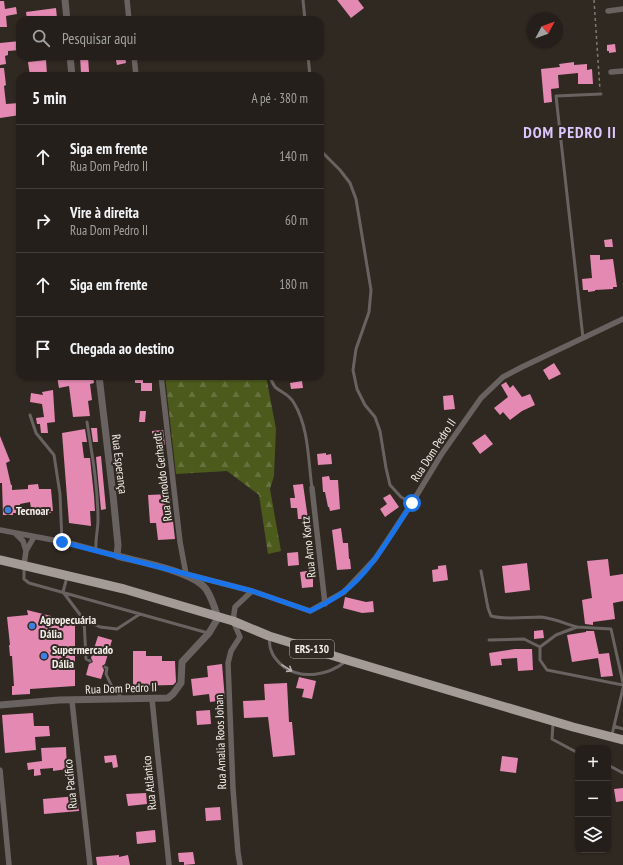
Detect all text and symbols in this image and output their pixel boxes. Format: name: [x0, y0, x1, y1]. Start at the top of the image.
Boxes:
north arrow: [527, 12, 563, 48]
search box: [16, 16, 324, 60]
icon: search: [30, 27, 52, 49]
text: Pesquisar aqui: [62, 29, 136, 48]
text: 5 min: [32, 87, 66, 109]
text: A pé · 380 m: [251, 90, 308, 107]
district label: DOM PEDRO II: [523, 122, 617, 142]
text: Siga em frente: [70, 139, 148, 158]
icon: ahead: [32, 146, 54, 168]
text: 140 m: [279, 148, 308, 165]
text: Rua Dom Pedro II: [70, 158, 148, 175]
text: Vire à direita: [70, 203, 139, 222]
icon: right: [32, 210, 54, 232]
text: 60 m: [285, 212, 308, 229]
text: Rua Dom Pedro II: [70, 222, 148, 239]
icon: ahead: [32, 274, 54, 296]
text: Siga em frente: [70, 275, 148, 294]
text: 180 m: [279, 276, 308, 293]
icon: arrive: [32, 338, 54, 360]
text: Chegada ao destino: [70, 339, 174, 358]
street label: Rua Dom Pedro II: [407, 416, 459, 484]
street label: Rua Arnoldo Gerhardt: [149, 431, 175, 522]
street label: Rua Esperança: [109, 433, 131, 495]
route start: [403, 494, 421, 512]
place label: Tecnoar: [16, 503, 49, 518]
marker: Tecnoar: [3, 505, 13, 515]
street label: Rua Arno Kortz: [297, 515, 319, 579]
route end: [53, 533, 71, 551]
place label: Agropecuária Dália: [39, 612, 96, 641]
marker: Agropecuária Dália: [27, 621, 37, 631]
road number: ERS-130: [290, 640, 334, 658]
place label: Supermercado Dália: [52, 642, 114, 671]
marker: Supermercado Dália: [39, 651, 49, 661]
one-way arrow: [281, 664, 292, 672]
street label: Rua Dom Pedro II: [85, 679, 157, 697]
street label: Rua Amalia Roos Johan: [211, 694, 229, 790]
map controls: [575, 745, 611, 853]
button: +: [575, 745, 611, 781]
street label: Rua Atlântico: [139, 755, 159, 811]
street label: Rua Pacífico: [60, 759, 80, 809]
button: −: [575, 781, 611, 817]
button: layers: [575, 817, 611, 853]

